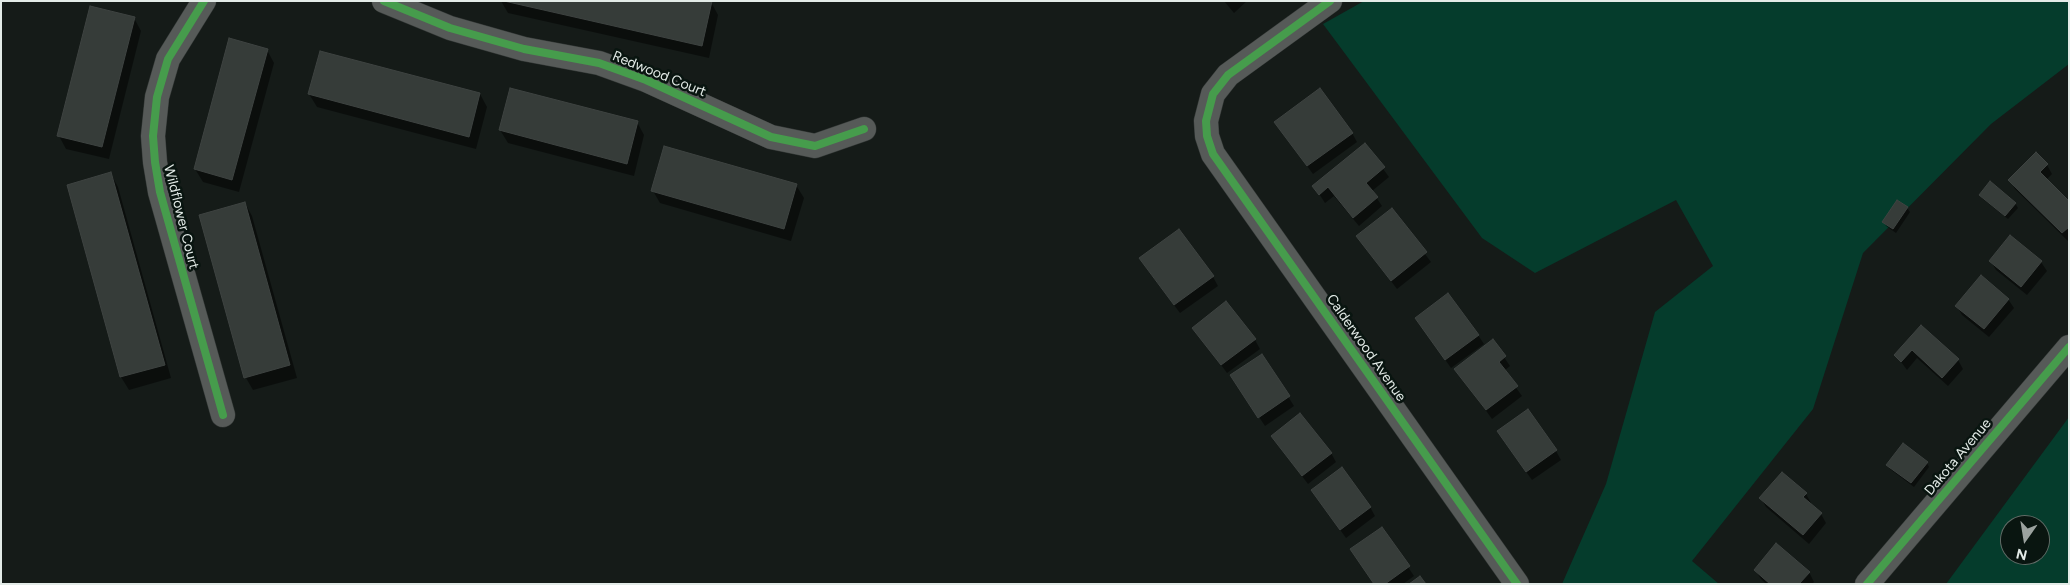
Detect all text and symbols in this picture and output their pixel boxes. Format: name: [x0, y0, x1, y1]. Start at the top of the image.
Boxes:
street label: Redwood Court: [610, 48, 708, 100]
street label: Wildflower Court: [160, 163, 202, 271]
street label: Calderwood Avenue: [1323, 291, 1409, 405]
street label: Dakota Avenue: [1921, 415, 1995, 499]
north arrow: [2000, 515, 2050, 565]
text: N: [2015, 545, 2029, 564]

